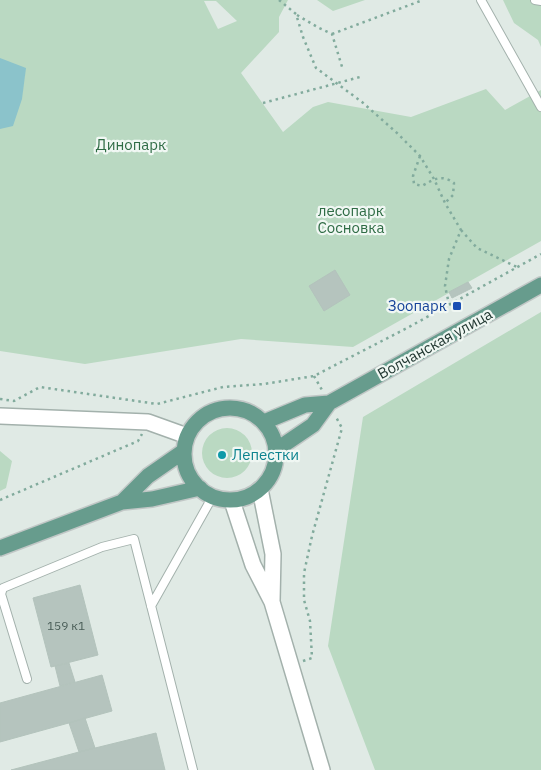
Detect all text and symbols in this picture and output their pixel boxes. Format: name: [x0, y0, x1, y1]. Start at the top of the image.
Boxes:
park label: Динопарк: [96, 135, 166, 154]
park label: лесопарк Сосновка: [318, 201, 384, 237]
place label: Зоопарк: [388, 296, 447, 315]
marker: Зоопарк: [451, 300, 463, 312]
street label: Волчанская улица: [374, 304, 495, 383]
place label: Лепестки: [232, 445, 299, 464]
marker: Лепестки: [216, 449, 228, 461]
house number: 159 к1: [47, 618, 85, 633]

